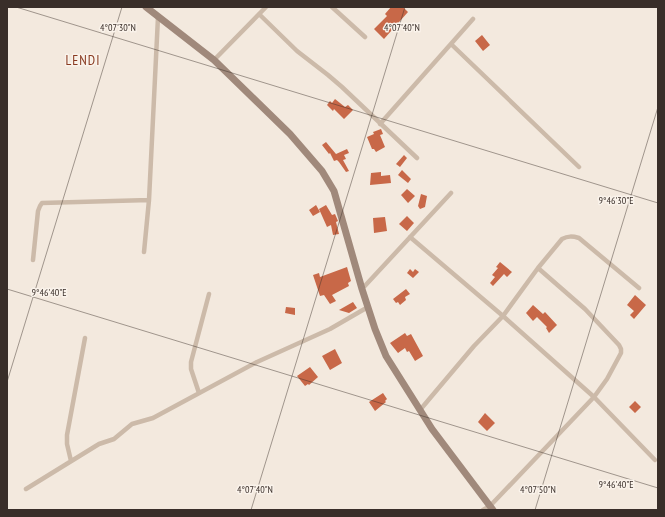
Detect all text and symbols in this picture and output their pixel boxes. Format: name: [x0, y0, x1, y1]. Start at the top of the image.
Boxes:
text: 4°07'30"N: [100, 21, 136, 34]
text: 4°07'40"N: [384, 21, 420, 34]
district label: LENDI: [66, 51, 100, 69]
text: 9°46'30"E: [599, 194, 633, 207]
text: 9°46'40"E: [32, 286, 66, 299]
text: 9°46'40"E: [599, 478, 633, 491]
text: 4°07'40"N: [237, 483, 273, 496]
text: 4°07'50"N: [520, 483, 556, 496]

